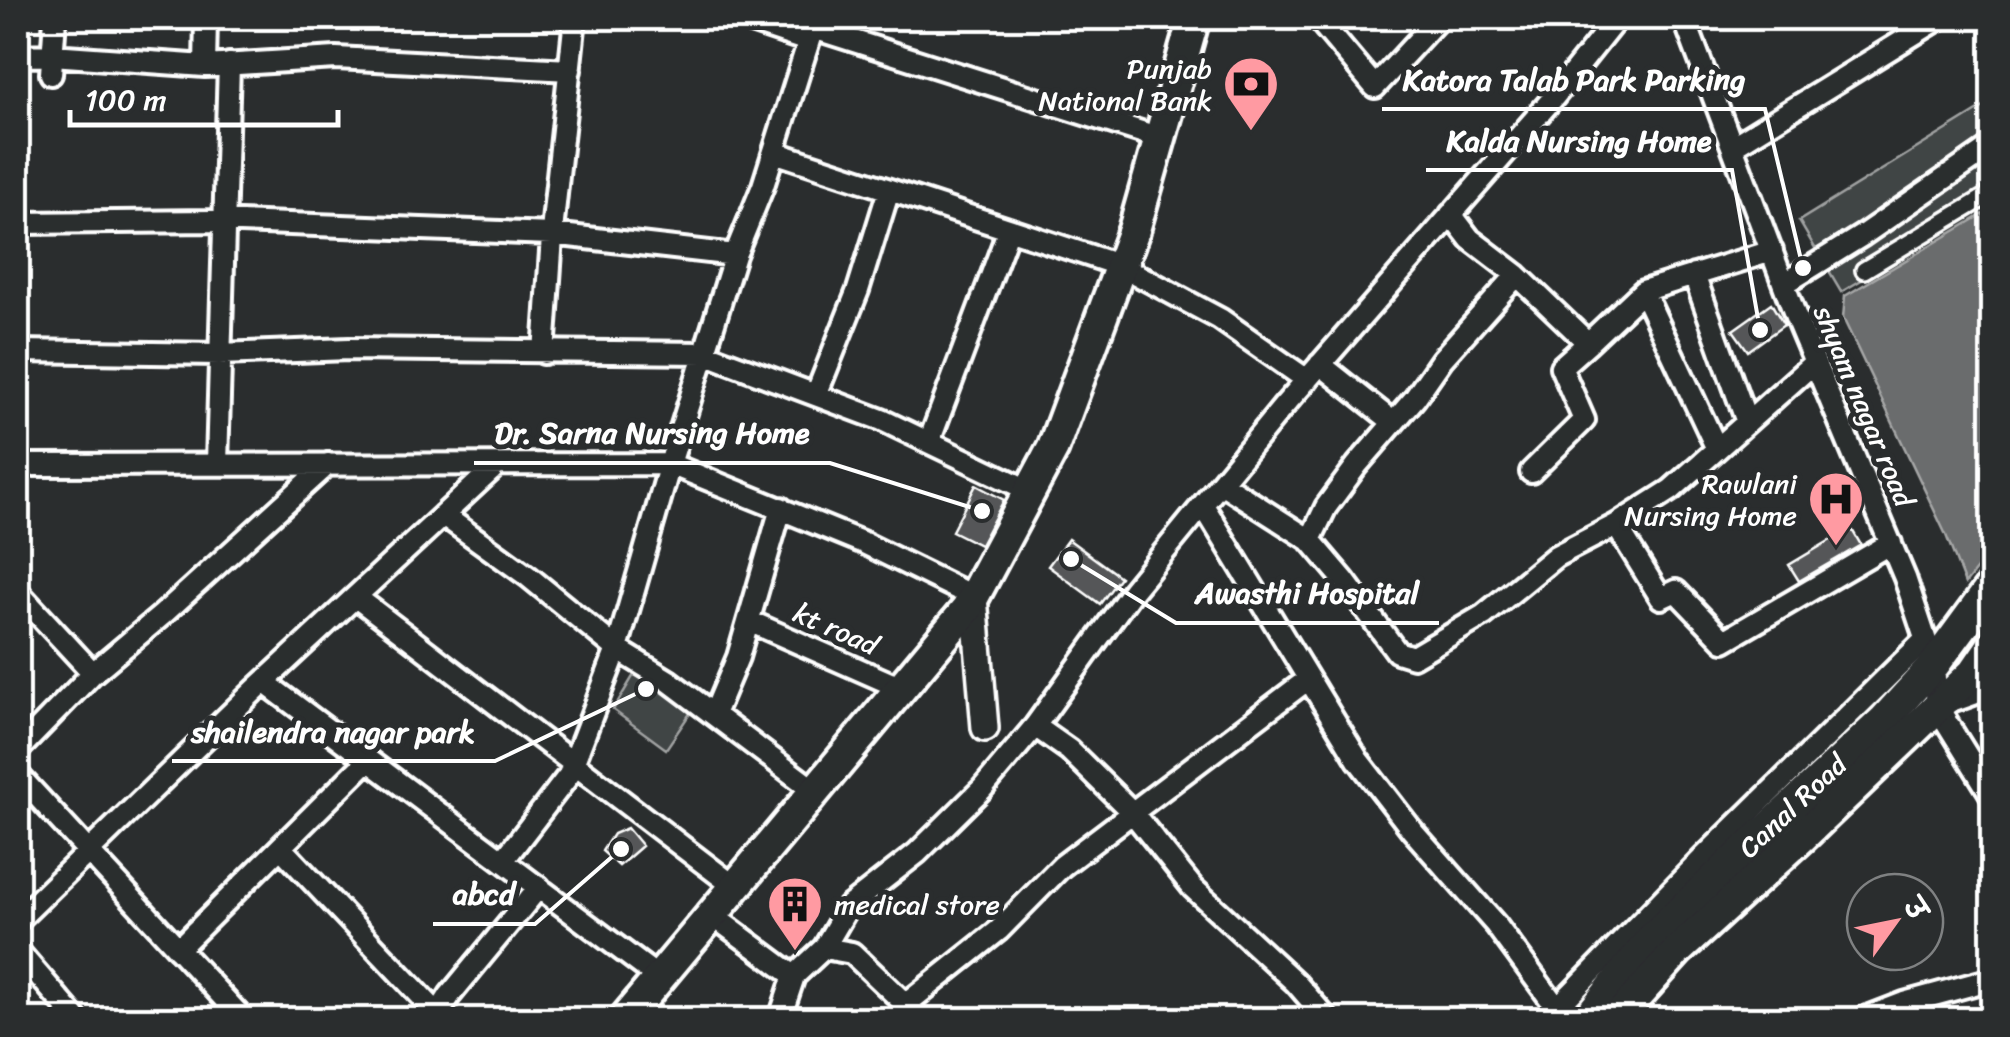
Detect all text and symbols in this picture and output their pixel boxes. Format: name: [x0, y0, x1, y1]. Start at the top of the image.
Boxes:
place label: Punjab National Bank: [1039, 44, 1212, 125]
callout: Katora Talab Park Parking: [1382, 49, 1765, 109]
text: Katora Talab Park Parking: [1402, 53, 1745, 107]
bank icon: Punjab National Bank: [1221, 54, 1281, 133]
scale bar: [70, 65, 338, 127]
text: 100 m: [85, 73, 167, 127]
callout: Kalda Nursing Home: [1426, 110, 1732, 170]
text: Kalda Nursing Home: [1445, 114, 1712, 168]
street label: shyam nagar road: [1799, 296, 1929, 517]
callout: Dr. Sarna Nursing Home: [474, 403, 830, 463]
text: Dr. Sarna Nursing Home: [495, 406, 810, 460]
place label: Rawlani Nursing Home: [1624, 459, 1798, 540]
hospital icon: Rawlani Nursing Home: [1806, 469, 1866, 548]
callout: Awasthi Hospital: [1176, 563, 1439, 623]
text: Awasthi Hospital: [1193, 566, 1420, 620]
street label: kt road: [785, 589, 889, 670]
callout: shailendra nagar park: [172, 701, 495, 761]
text: shailendra nagar park: [190, 705, 475, 759]
street label: Canal Road: [1726, 740, 1860, 870]
callout: abcd: [433, 864, 535, 924]
text: abcd: [452, 867, 517, 921]
north arrow: [1845, 872, 1945, 972]
building icon: medical store: [765, 874, 825, 953]
place label: medical store: [834, 880, 1000, 929]
text: उ: [1888, 885, 1942, 932]

